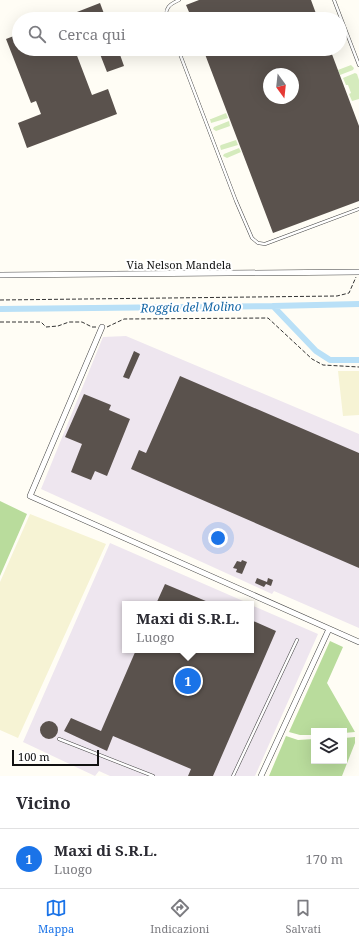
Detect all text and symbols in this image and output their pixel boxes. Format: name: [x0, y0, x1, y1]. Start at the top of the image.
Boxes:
search box: [12, 12, 347, 56]
icon: search: [26, 23, 48, 45]
text: Cerca qui: [58, 24, 126, 44]
north arrow: [263, 68, 299, 104]
street label: Via Nelson Mandela: [127, 257, 231, 272]
water label: Roggia del Molino: [139, 298, 242, 316]
your location: [208, 528, 228, 548]
popup: [122, 601, 254, 653]
text: Maxi di S.R.L.: [136, 608, 240, 628]
text: Luogo: [136, 628, 175, 646]
pin: 1: [175, 666, 201, 696]
map controls: [311, 728, 347, 764]
button: layers: [311, 728, 347, 764]
scale bar: [12, 748, 99, 767]
text: 100 m: [18, 749, 50, 764]
text: Vicino: [16, 791, 71, 814]
text: Maxi di S.R.L.: [54, 840, 157, 860]
text: 1: [25, 850, 33, 868]
text: 170 m: [306, 850, 343, 868]
text: Luogo: [54, 860, 92, 878]
tab: Mappa: [38, 897, 74, 936]
tab: Indicazioni: [150, 897, 209, 936]
tab: Salvati: [285, 897, 321, 936]

